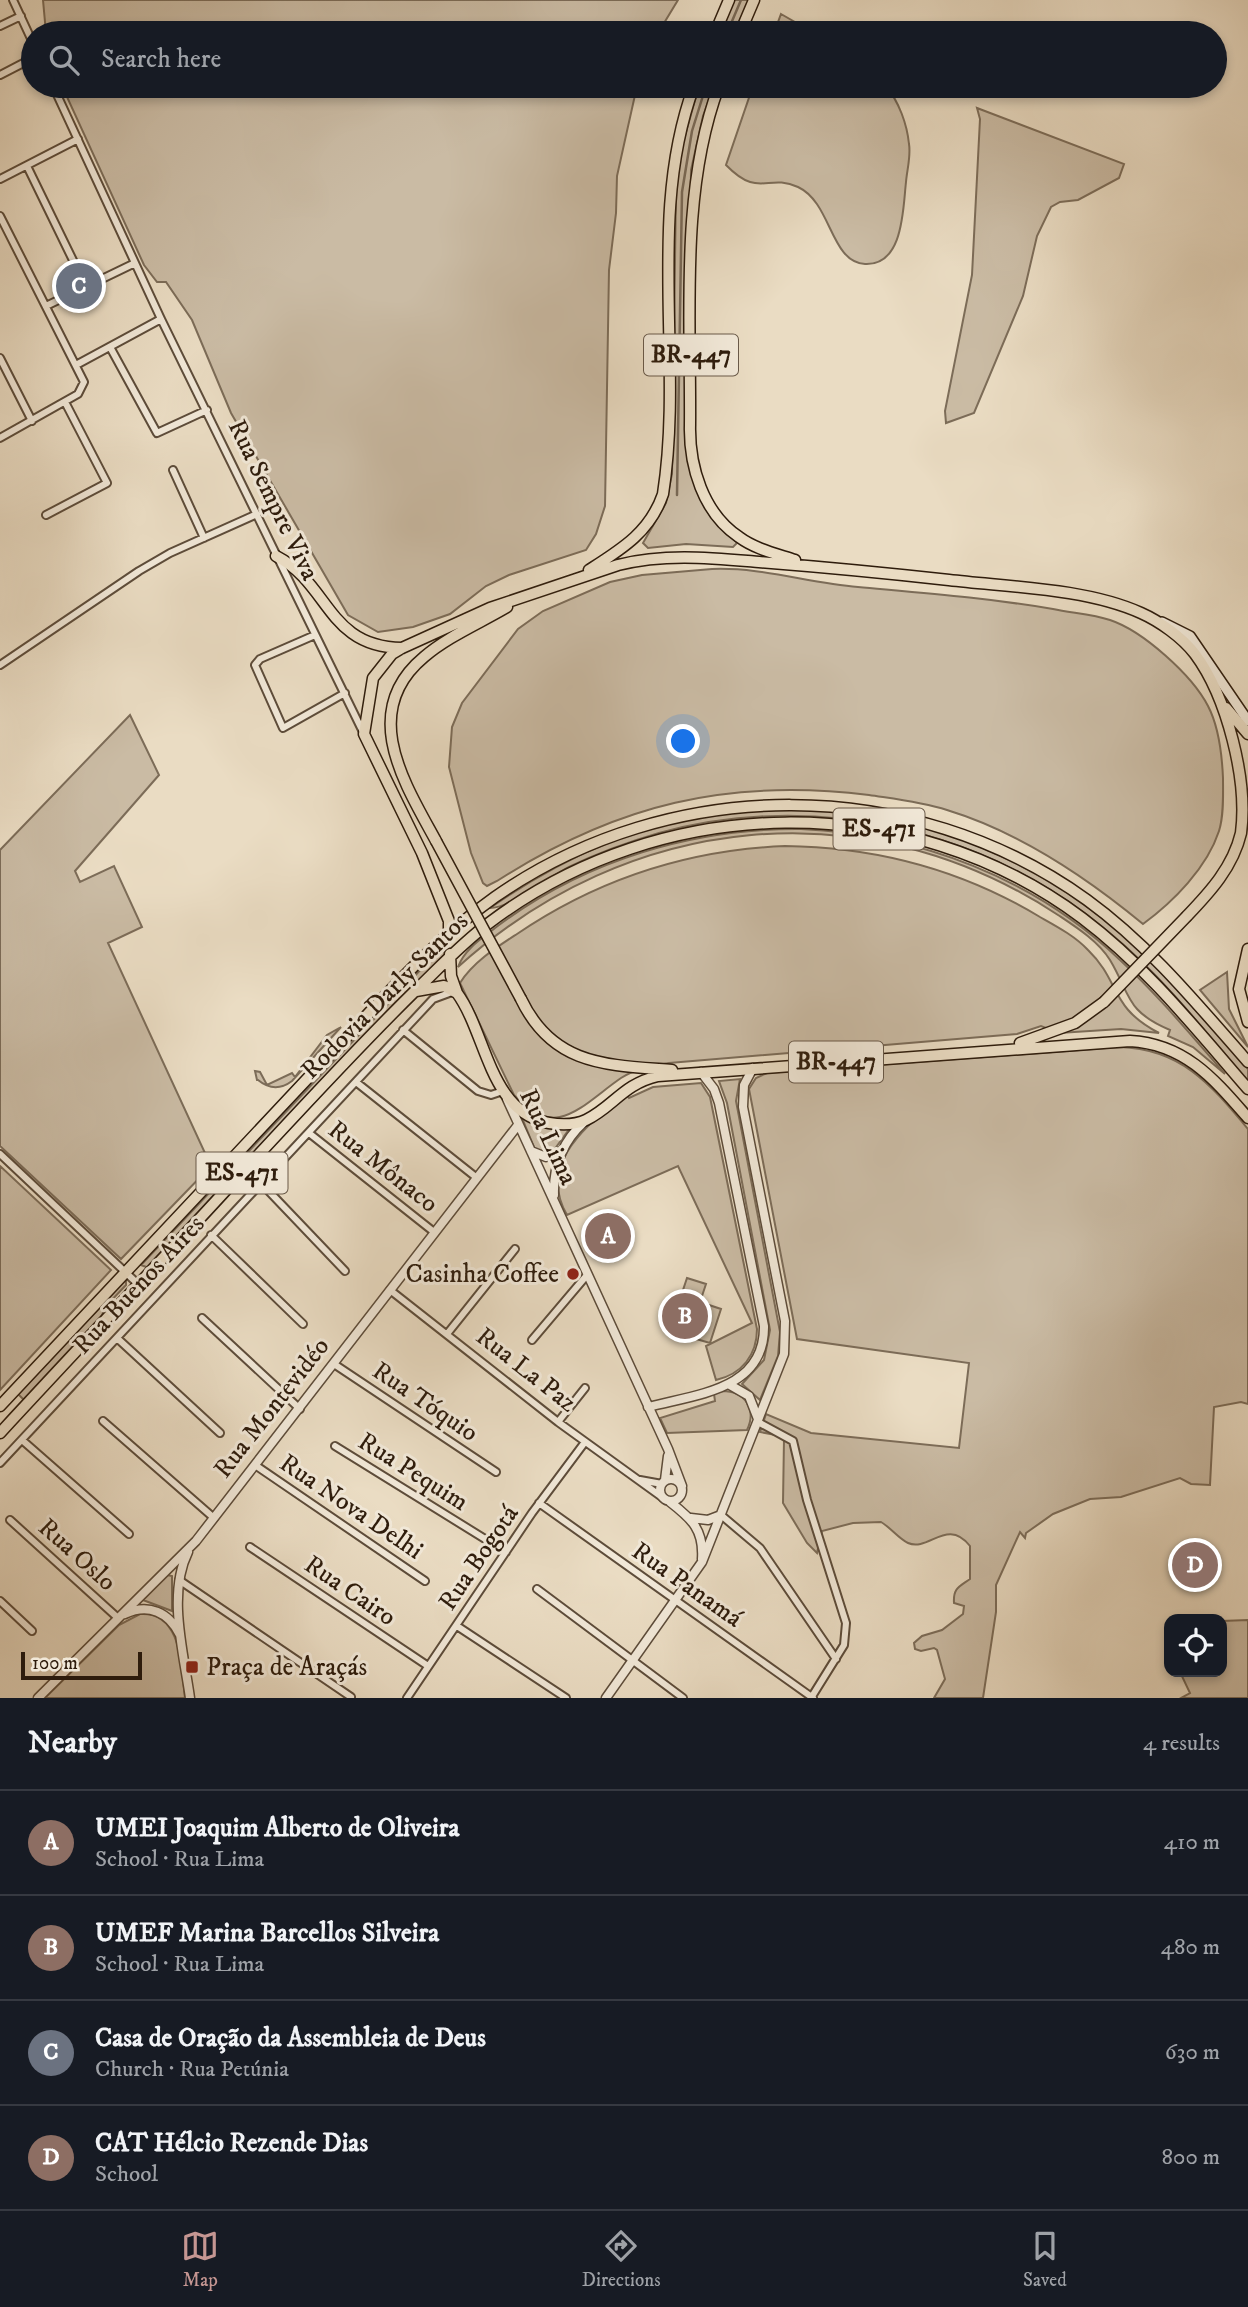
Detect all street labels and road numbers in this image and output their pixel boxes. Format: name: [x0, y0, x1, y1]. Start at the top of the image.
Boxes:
road number: BR-447: [644, 334, 738, 376]
street label: Rua Sempre Viva: [220, 414, 326, 586]
road number: ES-471: [834, 808, 924, 850]
street label: Rodovia Darly Santos: [294, 905, 476, 1087]
road number: BR-447: [789, 1042, 883, 1082]
street label: Rua Lima: [511, 1084, 585, 1190]
street label: Rua Mônaco: [321, 1114, 445, 1220]
road number: ES-471: [196, 1153, 288, 1194]
street label: Rua Buenos Aires: [66, 1208, 212, 1362]
street label: Rua La Paz: [469, 1320, 583, 1420]
street label: Rua Montevidéo: [207, 1331, 337, 1485]
street label: Rua Tóquio: [366, 1355, 484, 1449]
street label: Rua Pequim: [352, 1425, 474, 1519]
street label: Rua Nova Delhi: [273, 1447, 429, 1567]
street label: Rua Bogotá: [432, 1499, 526, 1617]
street label: Rua Oslo: [31, 1511, 123, 1599]
street label: Rua Panamá: [625, 1535, 749, 1635]
street label: Rua Cairo: [298, 1548, 402, 1634]

